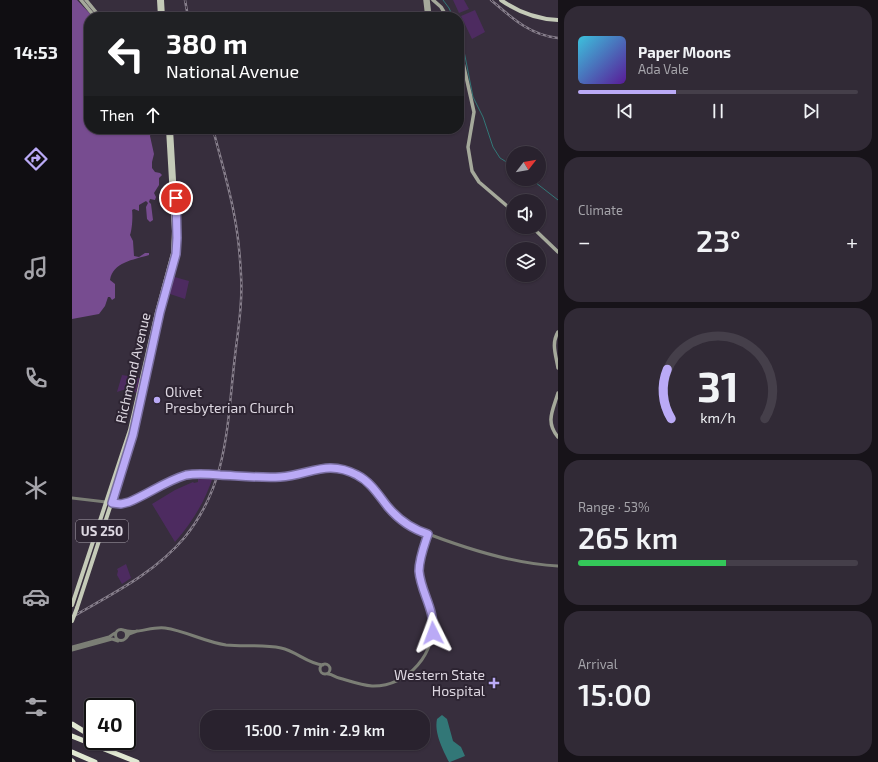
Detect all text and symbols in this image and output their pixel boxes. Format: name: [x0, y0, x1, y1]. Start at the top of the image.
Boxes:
text: 380 m: [166, 26, 248, 60]
icon: left: [100, 28, 152, 80]
text: 14:53: [14, 41, 58, 63]
text: Paper Moons: [638, 43, 731, 61]
text: National Avenue: [166, 60, 299, 82]
text: Ada Vale: [638, 61, 689, 77]
icon: previous: [614, 100, 636, 122]
icon: pause: [707, 100, 729, 122]
icon: next: [800, 100, 822, 122]
icon: ahead: [142, 104, 164, 126]
text: Then: [100, 106, 134, 124]
icon: directions: [22, 145, 50, 173]
north arrow: [506, 146, 546, 186]
map controls: [506, 146, 546, 282]
pin: [159, 181, 193, 215]
icon: arrive: [165, 187, 187, 209]
button: sound: [506, 194, 546, 234]
text: Climate: [578, 202, 623, 218]
text: 23°: [696, 222, 741, 258]
text: −: [578, 228, 591, 254]
text: +: [846, 228, 858, 254]
button: layers: [506, 242, 546, 282]
icon: music: [22, 254, 50, 282]
street label: Richmond Avenue: [111, 311, 154, 425]
text: 31: [697, 360, 739, 410]
icon: phone: [22, 364, 50, 392]
place label: Olivet Presbyterian Church: [165, 383, 294, 416]
marker: Olivet Presbyterian Church: [152, 395, 162, 405]
text: km/h: [700, 409, 736, 426]
icon: climate: [22, 474, 50, 502]
text: Range · 53%: [578, 499, 650, 515]
text: 265 km: [578, 519, 678, 555]
road number: US 250: [76, 520, 128, 542]
icon: car: [22, 583, 50, 611]
position arrow: [412, 612, 454, 654]
text: Arrival: [578, 656, 618, 672]
place label: Western State Hospital: [394, 666, 486, 699]
text: 15:00: [578, 676, 651, 712]
marker: Western State Hospital: [488, 677, 500, 689]
icon: filters: [22, 693, 50, 721]
speed limit sign: 40: [84, 698, 136, 750]
text: 15:00 · 7 min · 2.9 km: [245, 721, 385, 739]

